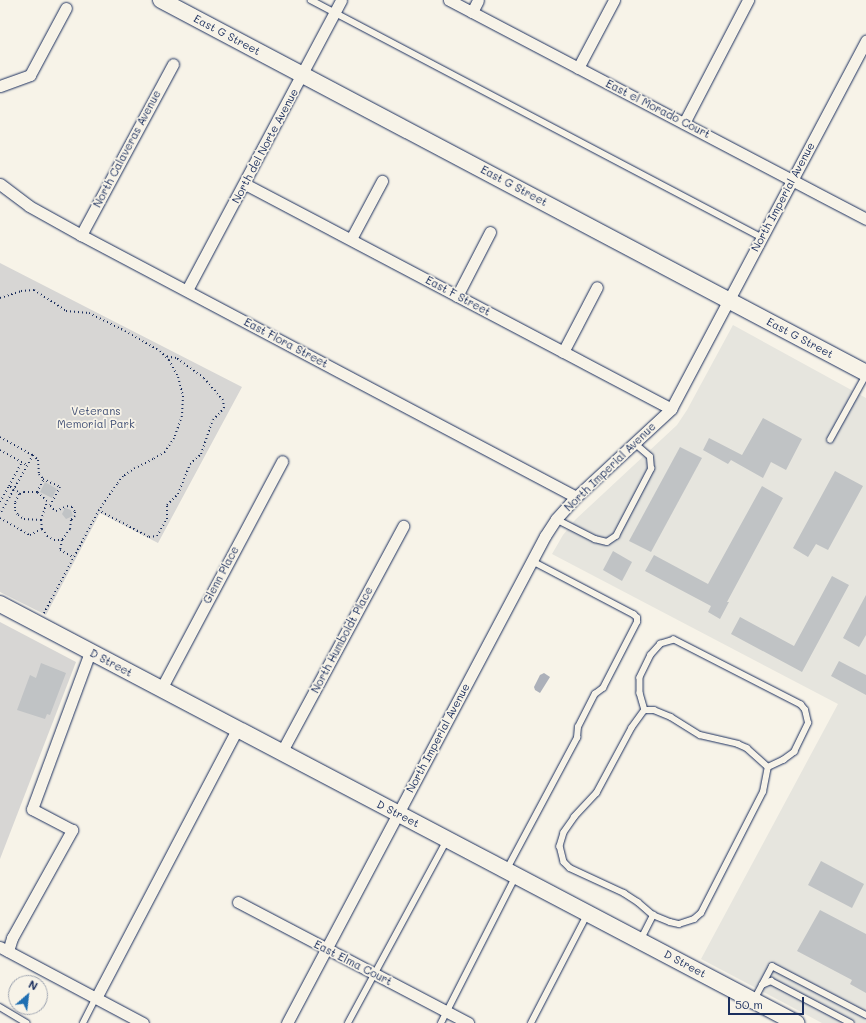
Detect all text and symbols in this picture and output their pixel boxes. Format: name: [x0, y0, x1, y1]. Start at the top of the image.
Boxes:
street label: East G Street: [191, 12, 263, 58]
street label: East el Morado Court: [604, 77, 712, 141]
street label: North del Norte Avenue: [229, 86, 301, 206]
street label: North Calaveras Avenue: [90, 88, 164, 210]
street label: North Imperial Avenue: [749, 140, 817, 254]
street label: East G Street: [478, 163, 550, 209]
street label: East F Street: [423, 273, 493, 319]
street label: East Flora Street: [242, 315, 330, 371]
street label: East G Street: [764, 315, 836, 361]
park label: Veterans Memorial Park: [57, 405, 135, 431]
street label: North Imperial Avenue: [562, 420, 658, 514]
street label: Glenn Place: [200, 544, 242, 606]
street label: North Humboldt Place: [308, 585, 376, 695]
street label: D Street: [88, 646, 134, 680]
street label: North Imperial Avenue: [404, 681, 472, 795]
street label: D Street: [374, 798, 422, 830]
street label: East Elma Court: [312, 938, 394, 988]
street label: D Street: [662, 947, 708, 981]
north arrow: [8, 975, 48, 1015]
text: N: [26, 976, 41, 993]
scale bar: [730, 989, 806, 1015]
text: 50 m: [735, 996, 763, 1012]

